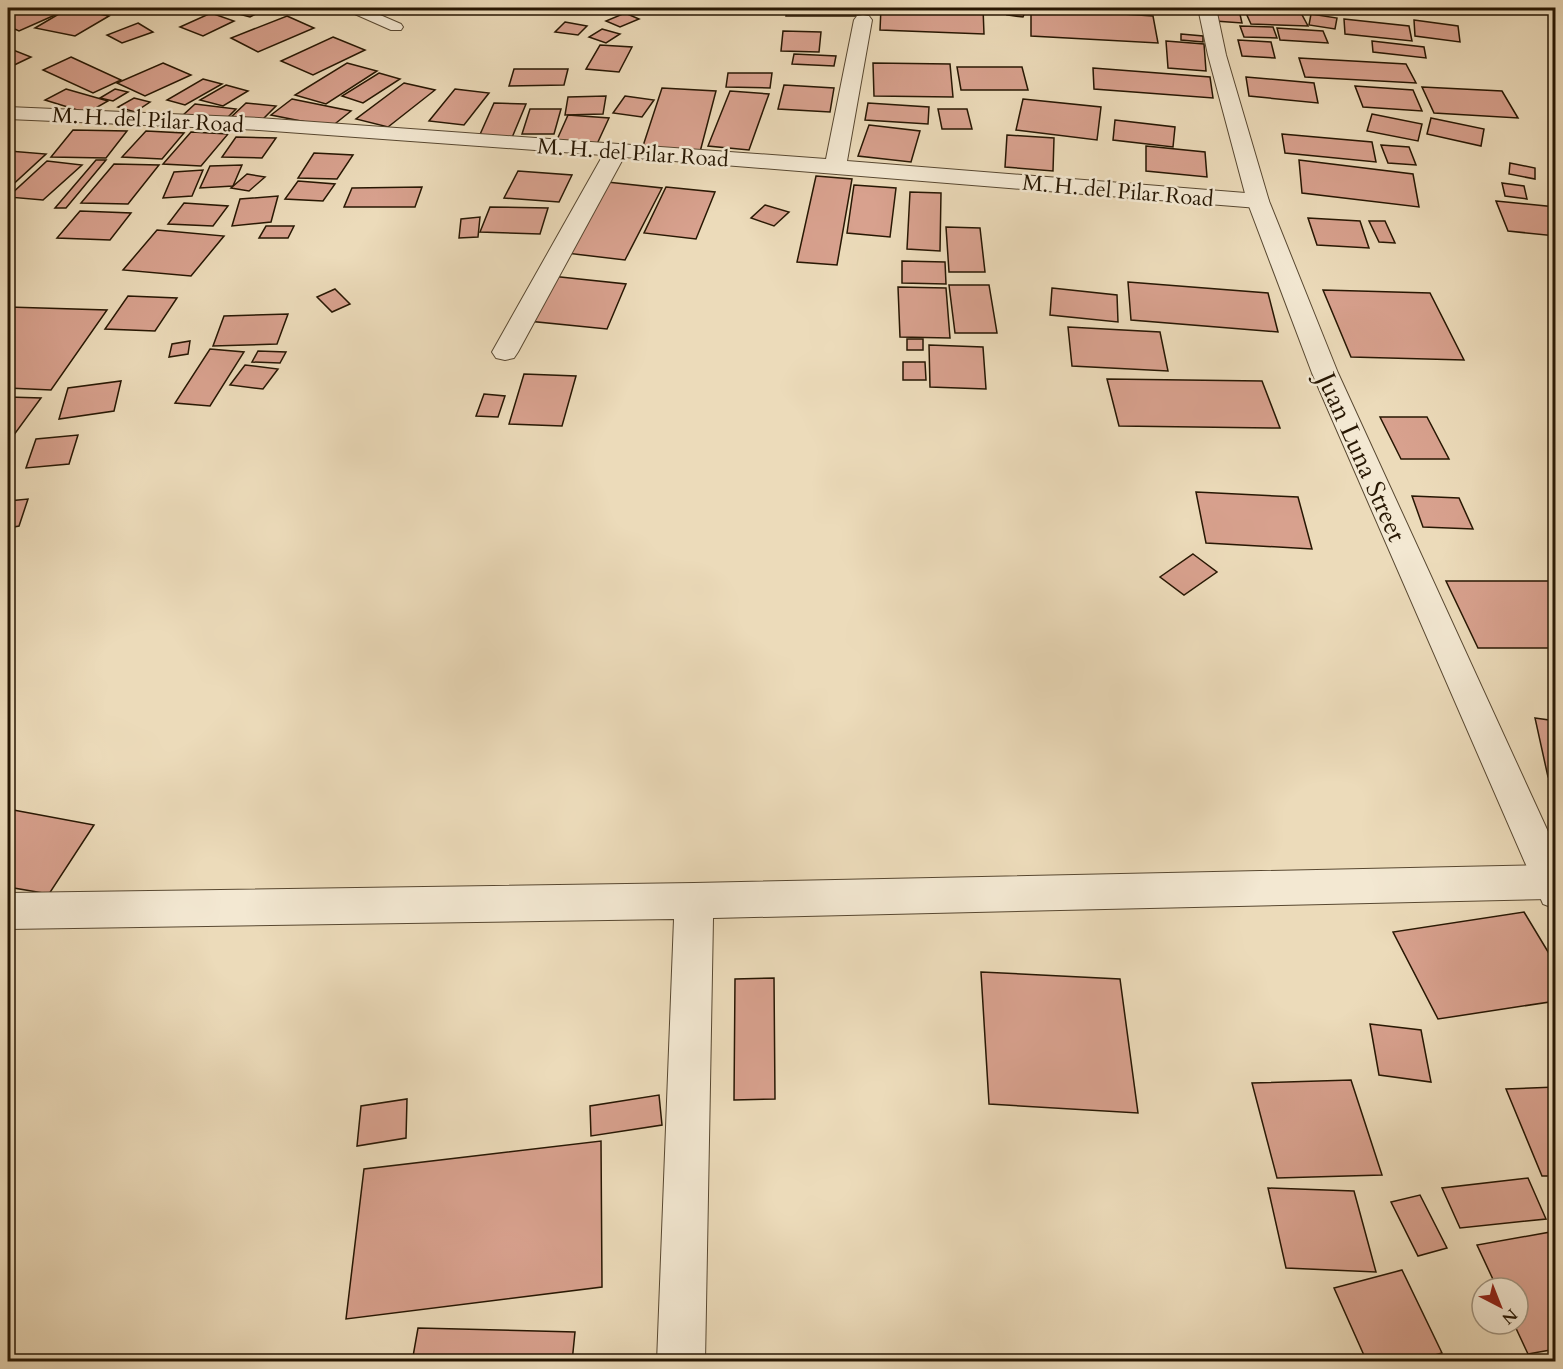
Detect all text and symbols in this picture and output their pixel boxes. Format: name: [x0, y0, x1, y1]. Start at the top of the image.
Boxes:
street label: M. H. del Pilar Road: [51, 100, 245, 140]
street label: M. H. del Pilar Road: [536, 131, 730, 175]
street label: M. H. del Pilar Road: [1021, 168, 1215, 214]
street label: Juan Luna Street: [1307, 363, 1414, 547]
north arrow: [1470, 1276, 1530, 1336]
text: N: [1497, 1304, 1522, 1329]

